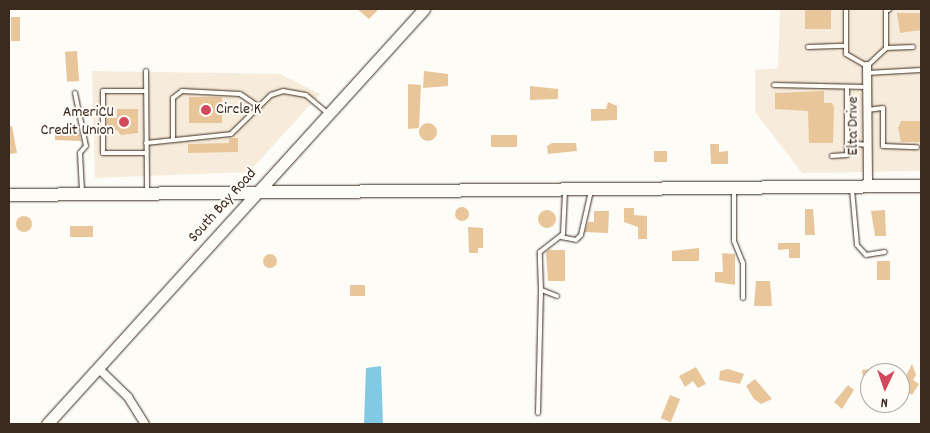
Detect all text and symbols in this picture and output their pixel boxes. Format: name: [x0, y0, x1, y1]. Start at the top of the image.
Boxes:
street label: Elta Drive: [844, 97, 864, 155]
place label: Circle K: [216, 100, 261, 120]
place label: AmeriCU Credit Union: [41, 103, 114, 141]
marker: Circle K: [200, 104, 212, 116]
marker: AmeriCU Credit Union: [118, 116, 130, 128]
street label: South Bay Road: [185, 165, 261, 247]
north arrow: [860, 363, 910, 413]
text: N: [880, 392, 888, 412]

